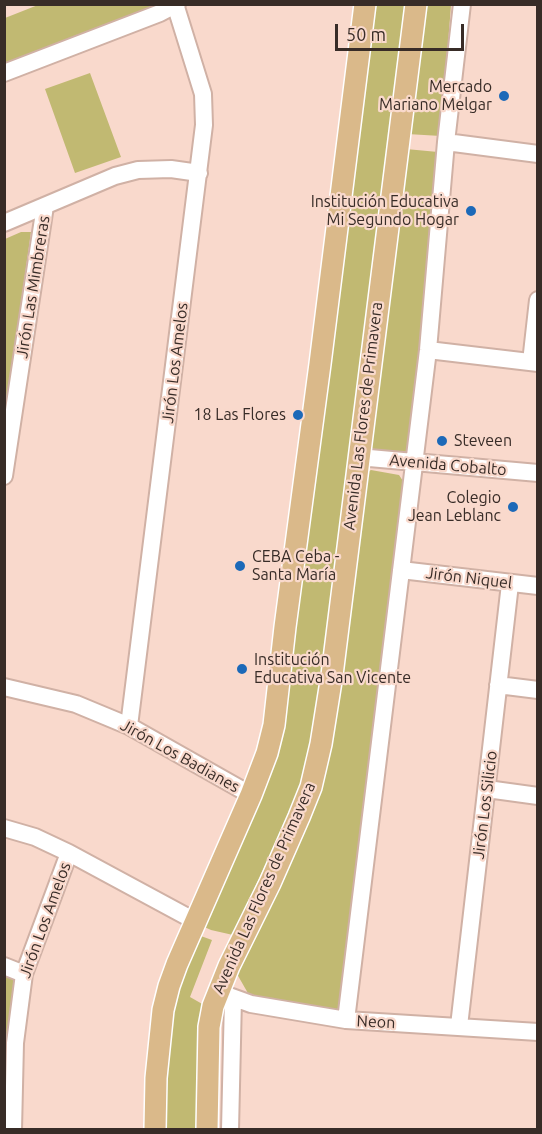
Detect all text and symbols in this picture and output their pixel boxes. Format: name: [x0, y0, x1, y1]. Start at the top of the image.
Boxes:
scale bar: [338, 12, 467, 50]
text: 50 m: [346, 24, 386, 44]
place label: Mercado Mariano Melgar: [379, 77, 492, 115]
marker: Mercado Mariano Melgar: [497, 89, 511, 103]
place label: Institución Educativa Mi Segundo Hogar: [311, 192, 459, 230]
marker: Institución Educativa Mi Segundo Hogar: [464, 204, 478, 218]
street label: Jirón Las Mimbreras: [12, 214, 54, 360]
street label: Jirón Los Amelos: [158, 301, 192, 425]
street label: Avenida Las Flores de Primavera: [339, 301, 387, 531]
place label: 18 Las Flores: [194, 405, 286, 425]
marker: 18 Las Flores: [291, 408, 305, 422]
place label: Steveen: [454, 431, 512, 451]
marker: Steveen: [435, 434, 449, 448]
street label: Avenida Cobalto: [389, 450, 507, 480]
place label: Colegio Jean Leblanc: [408, 488, 501, 526]
marker: Colegio Jean Leblanc: [506, 500, 520, 514]
place label: CEBA Ceba - Santa María: [252, 547, 339, 585]
marker: CEBA Ceba - Santa María: [233, 559, 247, 573]
street label: Jirón Niquel: [425, 563, 513, 593]
place label: Institución Educativa San Vicente: [254, 650, 411, 688]
marker: Institución Educativa San Vicente: [235, 662, 249, 676]
street label: Jirón Los Badianes: [117, 715, 243, 797]
street label: Jirón Los Silicio: [469, 750, 501, 860]
street label: Avenida Las Flores de Primavera: [208, 779, 320, 997]
street label: Jirón Los Amelos: [15, 860, 75, 980]
street label: Neon: [356, 1011, 396, 1033]

